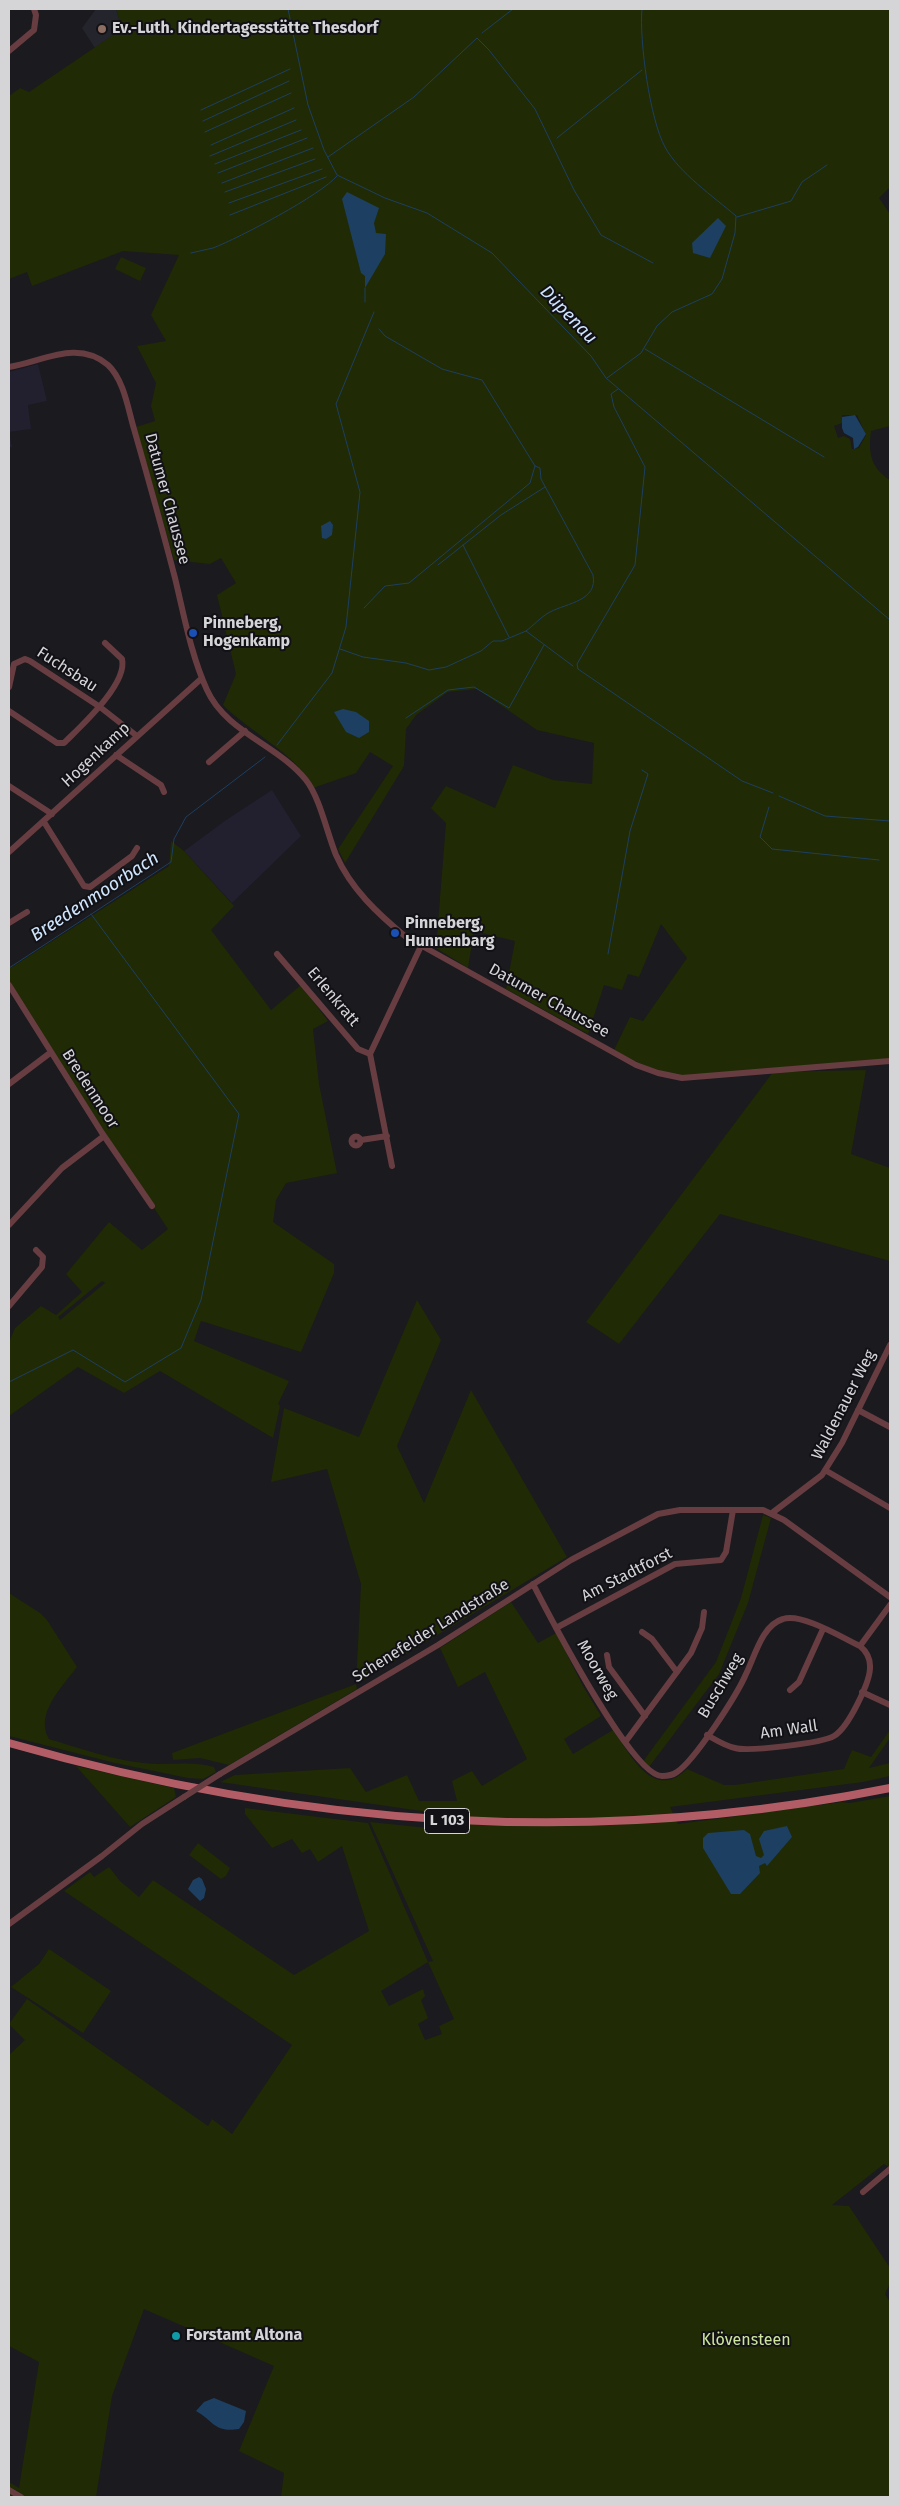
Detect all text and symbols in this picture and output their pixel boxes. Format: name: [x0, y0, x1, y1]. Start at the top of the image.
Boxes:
place label: Ev.-Luth. Kindertagesstätte Thesdorf: [112, 19, 378, 39]
marker: Ev.-Luth. Kindertagesstätte Thesdorf: [96, 23, 108, 35]
water label: Düpenau: [535, 281, 601, 349]
street label: Datumer Chaussee: [140, 431, 194, 567]
place label: Pinneberg, Hogenkamp: [203, 614, 290, 652]
marker: Pinneberg, Hogenkamp: [187, 627, 199, 639]
street label: Fuchsbau: [33, 643, 101, 697]
street label: Hogenkamp: [58, 719, 134, 791]
water label: Breedenmoorbach: [27, 848, 163, 946]
place label: Pinneberg, Hunnenbarg: [405, 914, 495, 952]
marker: Pinneberg, Hunnenbarg: [389, 927, 401, 939]
street label: Datumer Chaussee: [485, 960, 613, 1042]
street label: Erlenkratt: [303, 964, 363, 1030]
street label: Bredenmoor: [57, 1046, 123, 1132]
street label: Waldenauer Weg: [808, 1347, 880, 1463]
street label: Am Stadtforst: [578, 1544, 676, 1606]
street label: Schenefelder Landstraße: [349, 1575, 513, 1687]
street label: Moorweg: [572, 1637, 622, 1703]
street label: Buschweg: [694, 1650, 748, 1722]
street label: Am Wall: [759, 1716, 819, 1744]
road number: L 103: [424, 1808, 470, 1834]
place label: Forstamt Altona: [186, 2326, 302, 2346]
marker: Forstamt Altona: [170, 2330, 182, 2342]
park label: Klövensteen: [701, 2331, 791, 2351]

